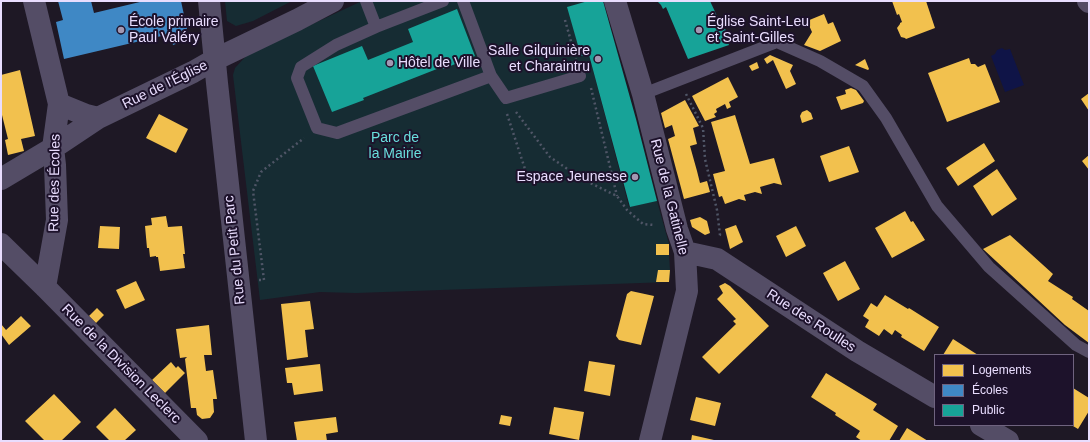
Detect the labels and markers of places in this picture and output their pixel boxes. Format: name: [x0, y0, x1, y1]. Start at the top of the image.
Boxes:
place label: École primaire Paul Valéry: [129, 14, 218, 46]
place label: Église Saint-Leu et Saint-Gilles: [707, 14, 809, 46]
marker: École primaire Paul Valéry: [116, 25, 126, 35]
marker: Église Saint-Leu et Saint-Gilles: [694, 25, 704, 35]
place label: Salle Gilquinière et Charaintru: [488, 43, 590, 76]
marker: Salle Gilquinière et Charaintru: [593, 54, 603, 64]
place label: Hôtel de Ville: [398, 55, 480, 71]
marker: Hôtel de Ville: [385, 58, 395, 68]
place label: Espace Jeunesse: [516, 169, 627, 185]
marker: Espace Jeunesse: [630, 172, 640, 182]

